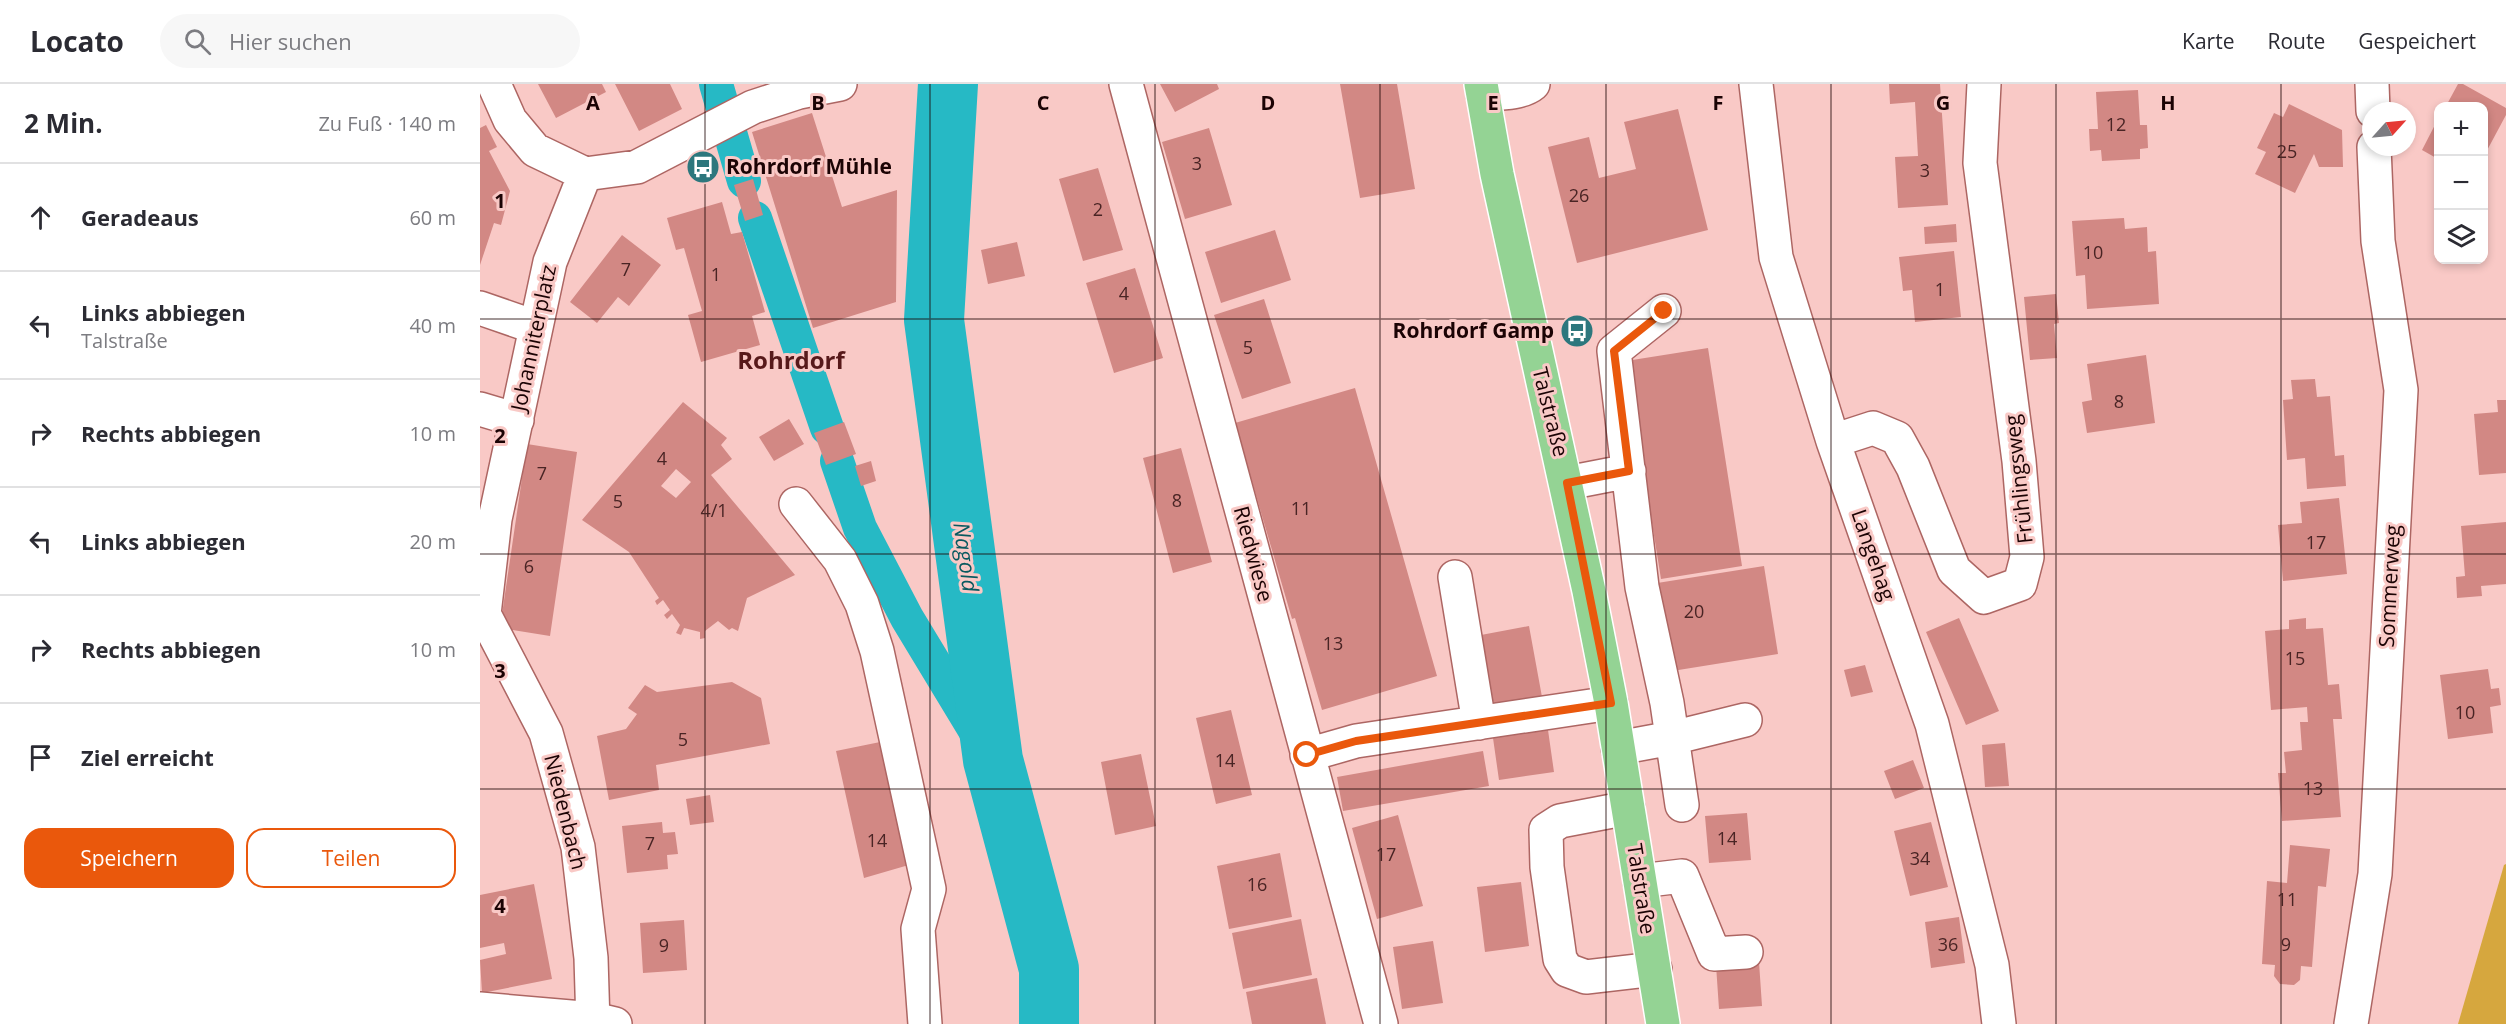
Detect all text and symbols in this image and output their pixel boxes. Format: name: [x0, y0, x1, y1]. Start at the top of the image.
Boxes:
search box: [160, 14, 580, 68]
text: Locato: [30, 22, 124, 60]
icon: search: [181, 25, 214, 58]
text: Hier suchen: [229, 26, 352, 56]
text: Karte: [2182, 27, 2234, 55]
text: Route: [2267, 27, 2325, 55]
text: Gespeichert: [2358, 27, 2476, 55]
text: A: [586, 89, 600, 116]
text: B: [811, 89, 825, 116]
text: C: [1037, 89, 1050, 116]
text: D: [1261, 89, 1275, 116]
text: E: [1487, 89, 1499, 116]
text: F: [1713, 89, 1723, 116]
text: G: [1936, 89, 1950, 116]
text: H: [2160, 89, 2176, 116]
north arrow: [2362, 102, 2416, 156]
map controls: [2434, 102, 2488, 264]
button: +: [2434, 102, 2488, 156]
text: 2 Min.: [24, 105, 103, 141]
text: Zu Fuß · 140 m: [318, 110, 456, 137]
house number: 12: [2106, 112, 2126, 136]
house number: 25: [2277, 139, 2297, 163]
bus stop icon: Rohrdorf Mühle: [685, 149, 721, 185]
house number: 3: [1192, 151, 1202, 175]
place label: Rohrdorf Mühle: [726, 152, 892, 180]
button: −: [2434, 156, 2488, 210]
house number: 3: [1920, 158, 1930, 182]
house number: 26: [1569, 183, 1589, 207]
text: 1: [494, 187, 506, 214]
house number: 2: [1093, 197, 1103, 221]
icon: ahead: [24, 201, 57, 234]
text: Geradeaus: [81, 202, 199, 232]
text: 60 m: [409, 204, 456, 231]
button: layers: [2434, 210, 2488, 264]
house number: 10: [2083, 240, 2103, 264]
house number: 7: [621, 257, 631, 281]
street label: Johanniterplatz: [503, 262, 562, 415]
house number: 1: [711, 262, 721, 286]
house number: 1: [1935, 277, 1945, 301]
house number: 4: [1119, 281, 1129, 305]
text: Links abbiegen: [81, 297, 246, 327]
route end: [1650, 297, 1676, 323]
icon: left: [24, 309, 57, 342]
text: 40 m: [409, 312, 456, 339]
bus stop icon: Rohrdorf Gamp: [1559, 313, 1595, 349]
place label: Rohrdorf Gamp: [1393, 316, 1554, 344]
text: Talstraße: [81, 327, 168, 354]
house number: 5: [1243, 335, 1253, 359]
district label: Rohrdorf: [737, 343, 847, 376]
street label: Talstraße: [1526, 364, 1576, 459]
house number: 8: [2114, 389, 2124, 413]
street label: Frühlingsweg: [1997, 413, 2039, 545]
icon: right: [24, 417, 57, 450]
text: Rechts abbiegen: [81, 418, 261, 448]
text: 10 m: [409, 420, 456, 447]
text: 2: [494, 422, 506, 449]
house number: 4: [657, 446, 667, 470]
house number: 7: [537, 461, 547, 485]
house number: 8: [1172, 488, 1182, 512]
house number: 5: [613, 489, 623, 513]
house number: 11: [1291, 496, 1311, 520]
house number: 4/1: [700, 498, 728, 522]
street label: Riedwiese: [1228, 503, 1280, 605]
street label: Langehag: [1845, 505, 1903, 604]
water label: Nagold: [947, 520, 987, 595]
street label: Sommerweg: [2372, 524, 2406, 648]
icon: left: [24, 525, 57, 558]
text: Links abbiegen: [81, 526, 246, 556]
text: 20 m: [409, 528, 456, 555]
house number: 17: [2306, 530, 2326, 554]
house number: 6: [524, 554, 534, 578]
house number: 20: [1684, 599, 1704, 623]
house number: 13: [1323, 631, 1343, 655]
icon: right: [24, 633, 57, 666]
text: Rechts abbiegen: [81, 634, 261, 664]
text: 10 m: [409, 636, 456, 663]
house number: 15: [2285, 646, 2305, 670]
text: 3: [494, 657, 506, 684]
house number: 10: [2455, 700, 2475, 724]
house number: 5: [678, 727, 688, 751]
icon: arrive: [24, 741, 57, 774]
route start: [1293, 741, 1319, 767]
text: Ziel erreicht: [81, 742, 214, 772]
house number: 14: [1215, 748, 1235, 772]
street label: Niedenbach: [538, 751, 594, 872]
house number: 13: [2303, 776, 2323, 800]
house number: 14: [1717, 826, 1737, 850]
button: Speichern: [24, 828, 234, 888]
button: Teilen: [246, 828, 456, 888]
house number: 14: [867, 828, 887, 852]
house number: 7: [645, 831, 655, 855]
house number: 17: [1376, 842, 1396, 866]
street label: Talstraße: [1621, 842, 1663, 936]
house number: 34: [1910, 846, 1930, 870]
house number: 16: [1247, 872, 1267, 896]
house number: 11: [2277, 887, 2297, 911]
text: 4: [494, 892, 506, 919]
house number: 36: [1938, 932, 1958, 956]
house number: 9: [2281, 932, 2291, 956]
house number: 9: [659, 933, 669, 957]

